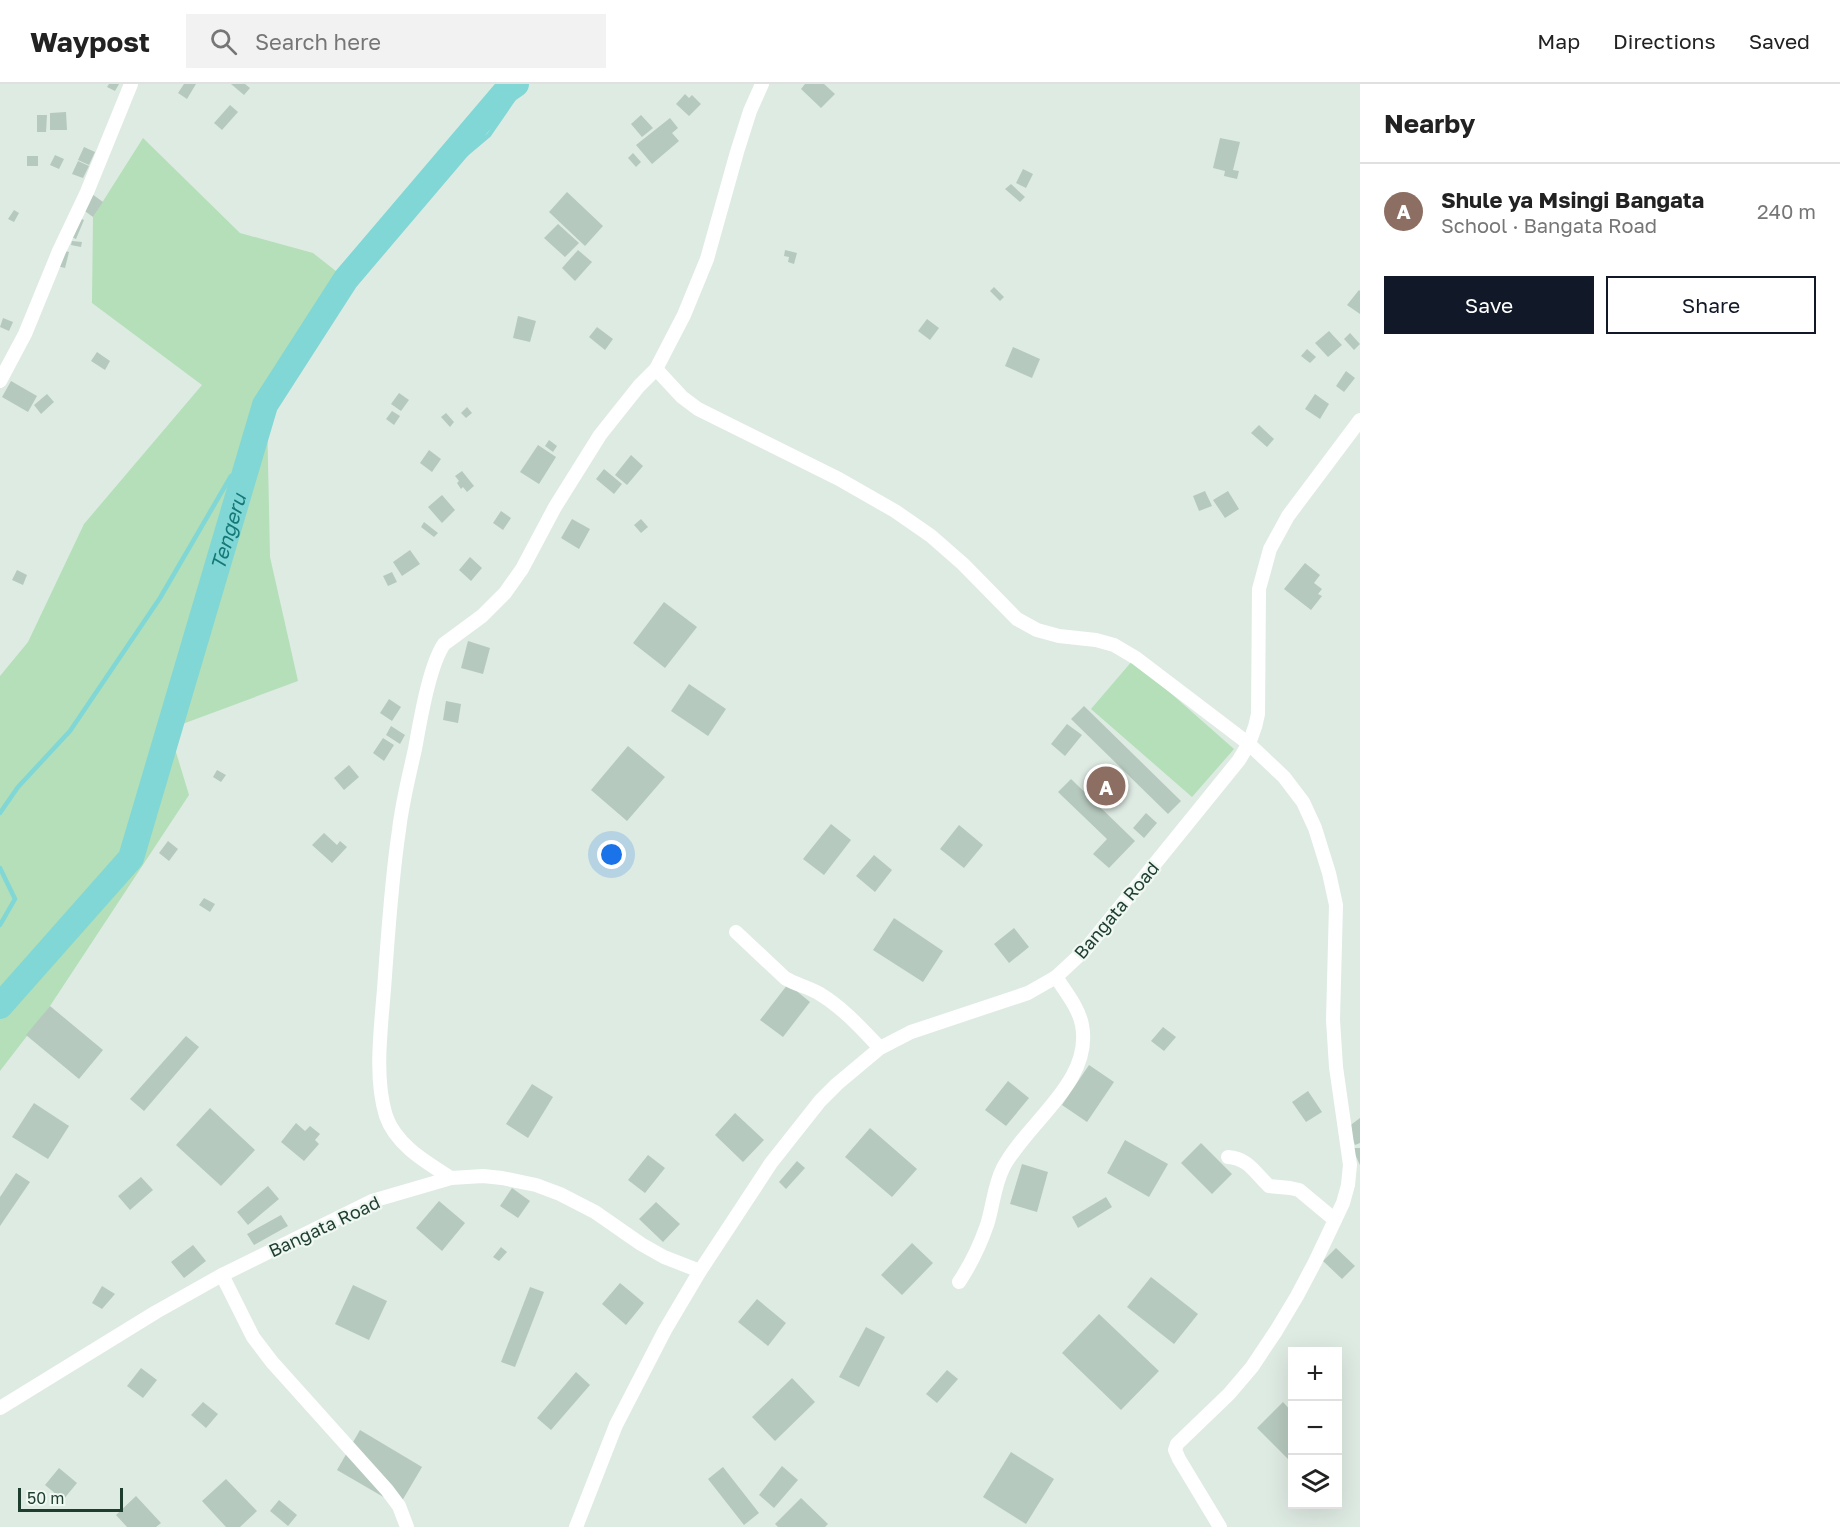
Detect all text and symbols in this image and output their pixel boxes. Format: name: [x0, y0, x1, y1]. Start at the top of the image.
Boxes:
search box: [186, 14, 606, 68]
text: Waypost: [30, 25, 150, 58]
icon: search: [207, 25, 240, 58]
text: Search here: [255, 28, 381, 55]
text: Map: [1537, 28, 1580, 54]
text: Directions: [1613, 28, 1716, 54]
text: Saved: [1749, 28, 1810, 54]
text: Nearby: [1384, 108, 1475, 139]
text: Shule ya Msingi Bangata: [1441, 186, 1704, 213]
text: A: [1396, 199, 1411, 223]
text: 240 m: [1757, 199, 1816, 223]
text: School · Bangata Road: [1441, 213, 1657, 237]
button: Save: [1384, 276, 1594, 334]
button: Share: [1606, 276, 1816, 334]
water label: Tengeru: [205, 489, 251, 573]
pin: A: [1086, 764, 1126, 808]
your location: [597, 840, 626, 869]
street label: Bangata Road: [1069, 857, 1163, 963]
street label: Bangata Road: [265, 1191, 383, 1261]
map controls: [1288, 1347, 1342, 1509]
button: +: [1288, 1347, 1342, 1401]
button: −: [1288, 1401, 1342, 1455]
button: layers: [1288, 1455, 1342, 1509]
scale bar: [18, 1485, 123, 1512]
text: 50 m: [27, 1488, 64, 1508]

